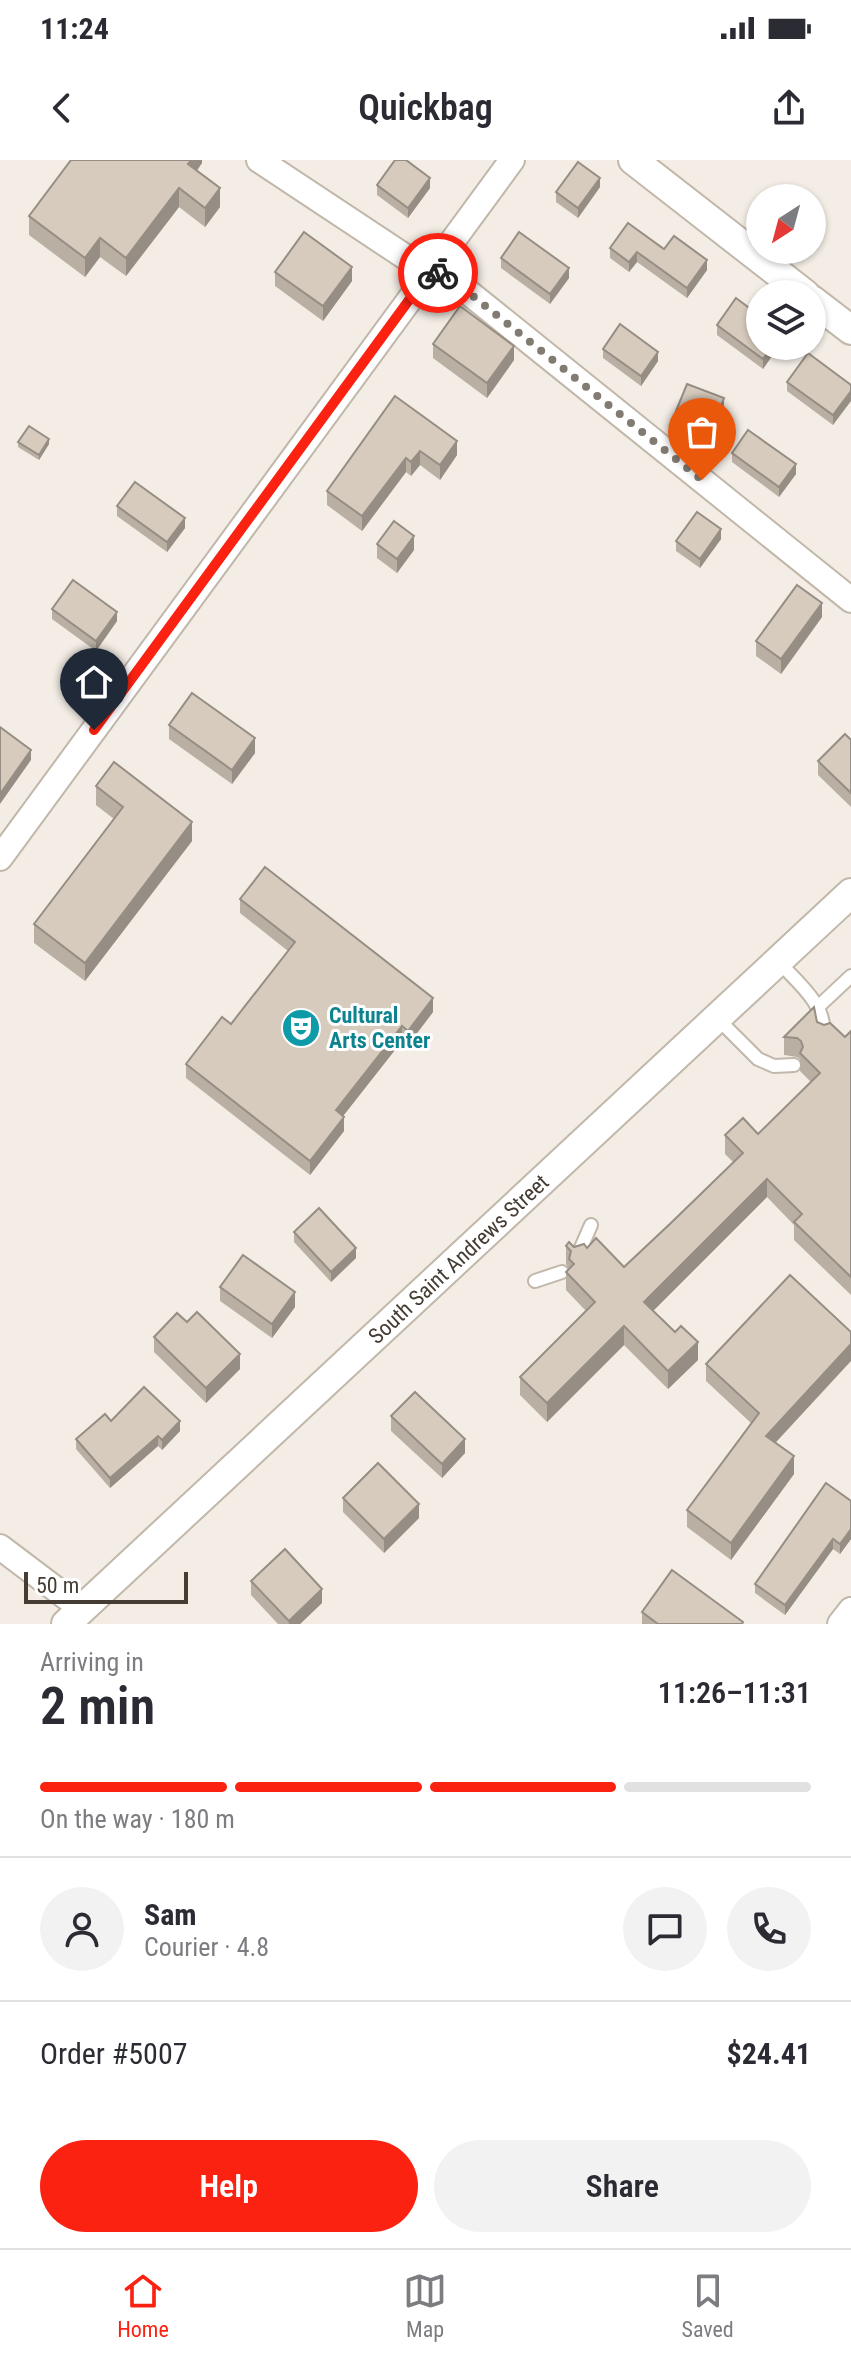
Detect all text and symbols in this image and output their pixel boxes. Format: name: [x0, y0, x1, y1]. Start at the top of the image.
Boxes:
text: 11:24: [40, 11, 109, 46]
icon: back: [40, 86, 84, 130]
icon: share: [767, 86, 811, 130]
text: Quickbag: [358, 87, 493, 129]
north arrow: [746, 184, 826, 264]
map controls: [746, 184, 826, 360]
courier: [398, 233, 478, 313]
icon: bike: [416, 251, 460, 295]
button: layers: [746, 280, 826, 360]
pin: [668, 398, 736, 480]
icon: bag: [680, 410, 724, 454]
pin: [60, 648, 128, 730]
icon: home: [72, 660, 116, 704]
place label: Cultural Arts Center: [329, 1003, 430, 1053]
theatre icon: Cultural Arts Center: [280, 1007, 322, 1049]
street label: South Saint Andrews Street: [363, 1169, 554, 1349]
scale bar: [24, 1568, 188, 1604]
text: 50 m: [36, 1573, 79, 1598]
text: Arriving in: [40, 1647, 144, 1677]
text: 11:26–11:31: [658, 1675, 811, 1710]
text: 2 min: [40, 1676, 155, 1737]
text: On the way · 180 m: [40, 1804, 235, 1834]
button: person: [40, 1887, 124, 1971]
button: chat: [623, 1887, 707, 1971]
button: phone: [727, 1887, 811, 1971]
text: Sam: [144, 1897, 197, 1932]
text: Courier · 4.8: [144, 1932, 269, 1962]
text: Order #5007: [40, 2036, 188, 2071]
text: $24.41: [726, 2036, 811, 2071]
button: Help: [40, 2140, 418, 2232]
button: Share: [434, 2140, 811, 2232]
tab: Home: [117, 2269, 169, 2342]
tab: Map: [403, 2269, 447, 2342]
tab: Saved: [682, 2269, 734, 2342]

